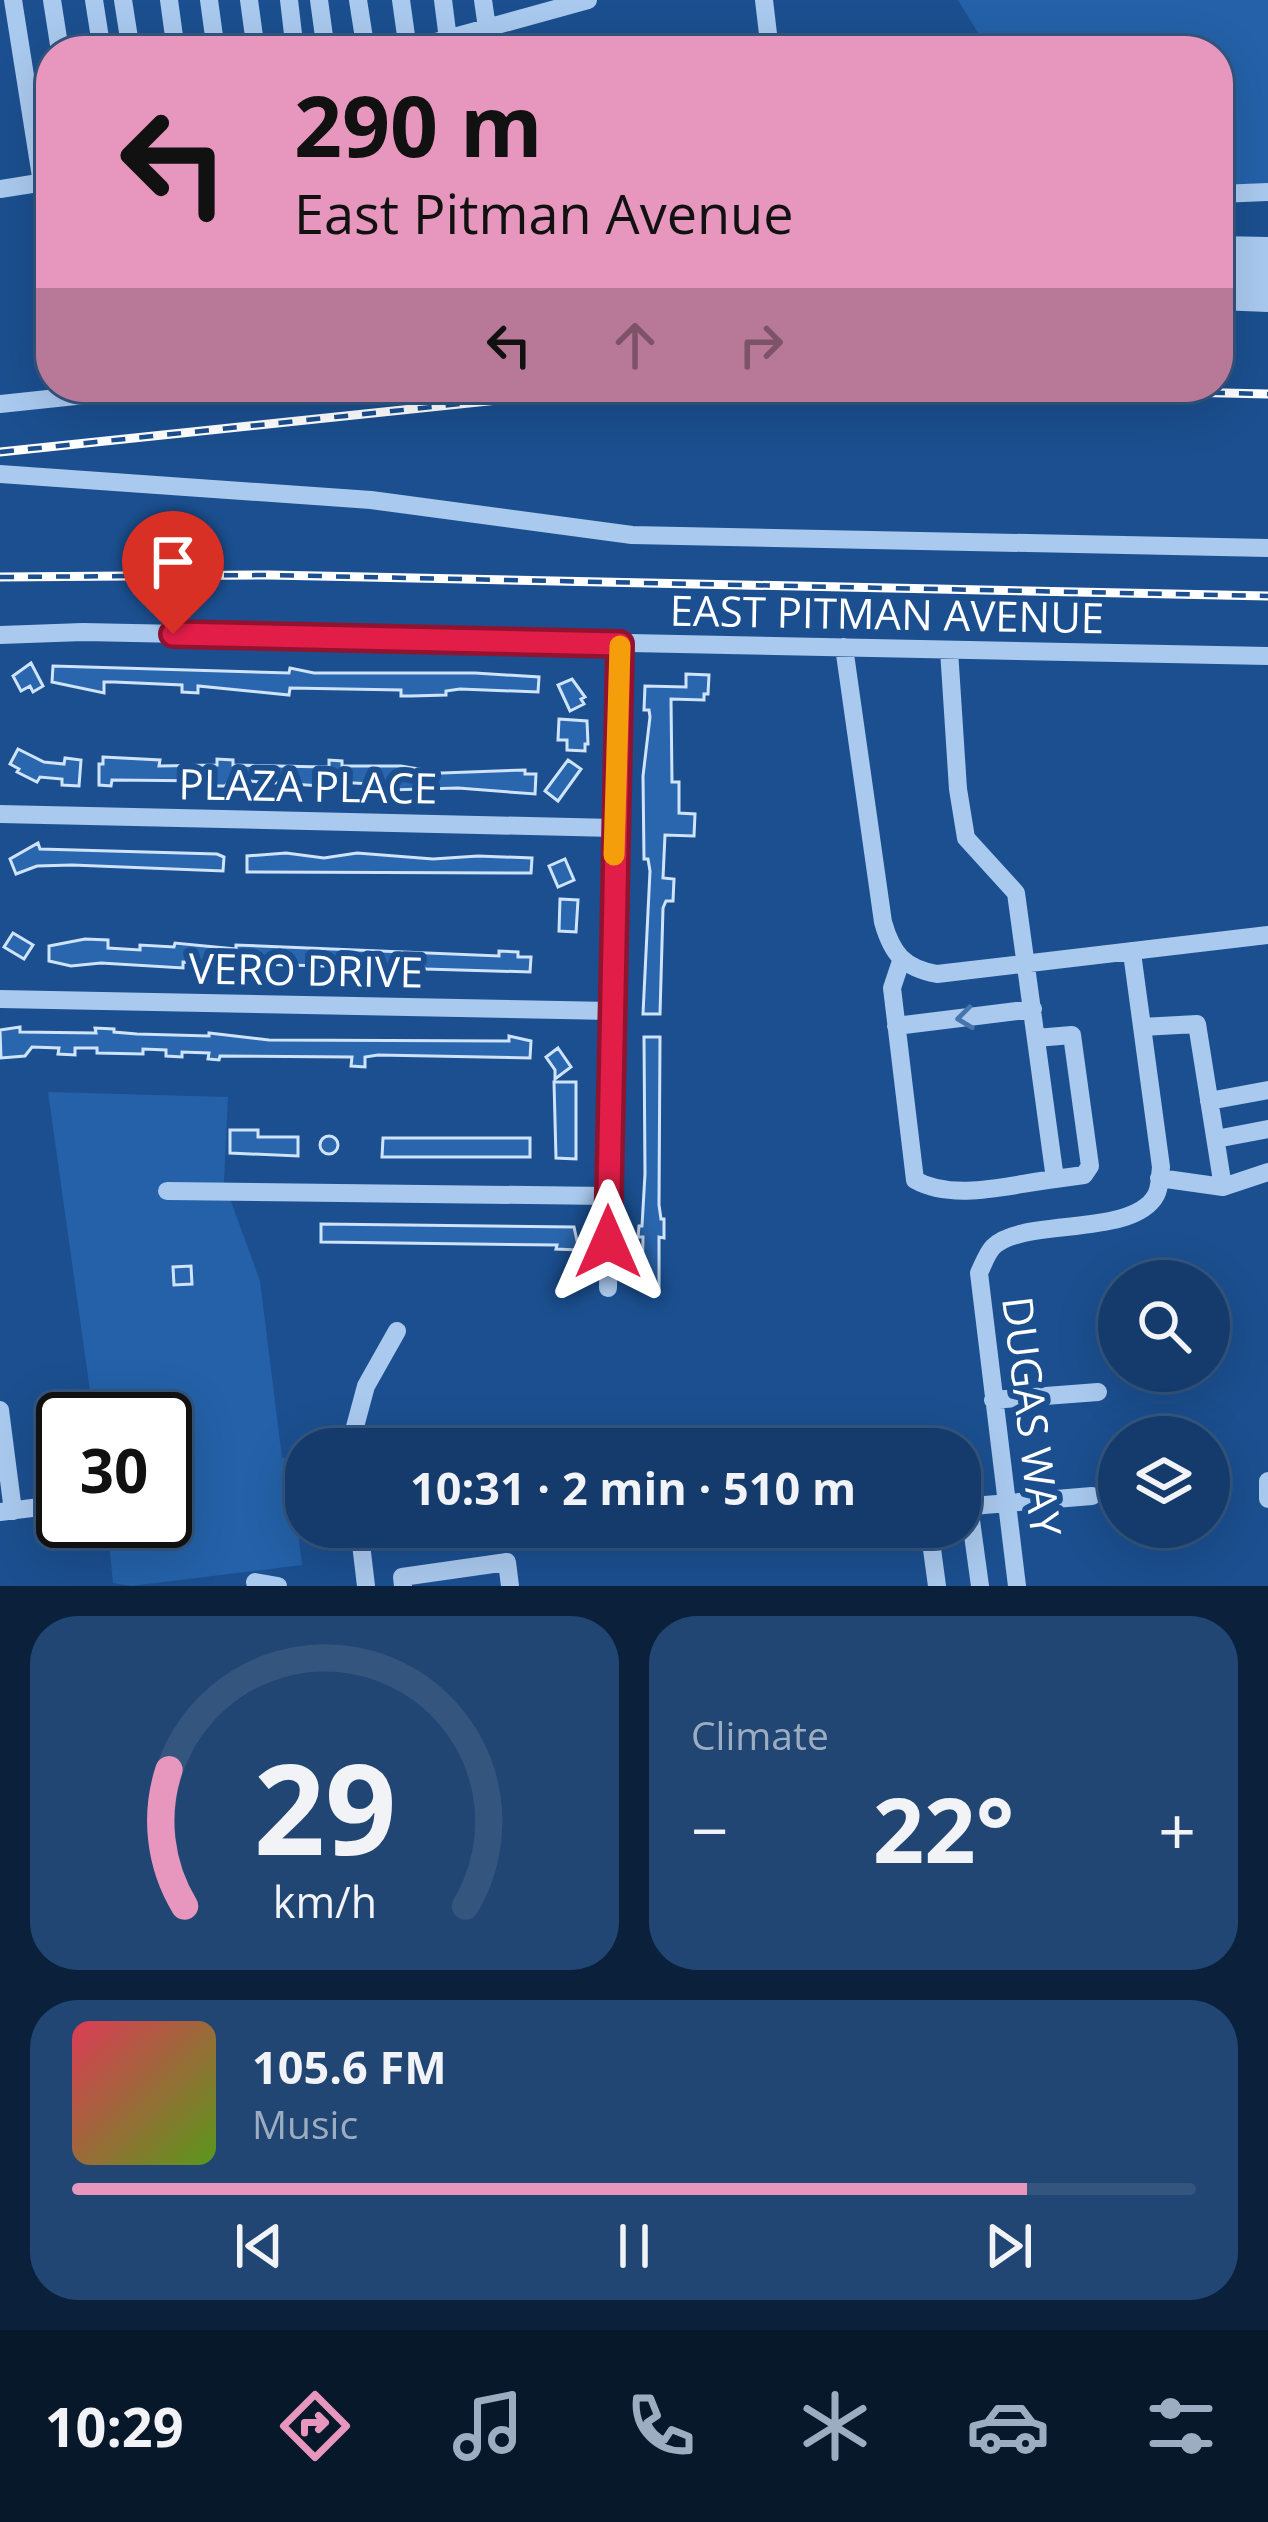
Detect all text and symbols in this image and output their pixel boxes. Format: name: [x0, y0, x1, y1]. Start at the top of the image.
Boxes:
text: 290 m: [294, 67, 542, 182]
icon: left: [96, 84, 252, 240]
text: East Pitman Avenue: [294, 176, 794, 250]
icon: left: [476, 312, 542, 378]
icon: ahead: [602, 312, 668, 378]
icon: right: [728, 312, 794, 378]
pin: [122, 511, 224, 634]
icon: arrive: [140, 529, 206, 595]
street label: EAST PITMAN AVENUE: [669, 581, 1105, 645]
street label: PLAZA PLACE: [178, 754, 438, 816]
street label: VERO DRIVE: [188, 938, 424, 1000]
one-way arrow: [955, 1004, 974, 1030]
position arrow: [545, 1179, 671, 1305]
map controls: [1098, 1260, 1230, 1548]
button: search: [1098, 1260, 1230, 1392]
street label: DUGAS WAY: [990, 1293, 1076, 1540]
speed limit sign: 30: [36, 1392, 192, 1548]
button: layers: [1098, 1416, 1230, 1548]
text: 10:31 · 2 min · 510 m: [410, 1457, 856, 1518]
text: Climate: [691, 1708, 829, 1761]
text: 29: [253, 1722, 396, 1892]
text: 22°: [873, 1767, 1014, 1889]
text: −: [691, 1784, 729, 1874]
text: +: [1158, 1784, 1196, 1874]
text: km/h: [272, 1872, 377, 1931]
text: 105.6 FM: [252, 2036, 447, 2097]
text: Music: [252, 2097, 358, 2150]
icon: previous: [226, 2213, 292, 2279]
icon: pause: [601, 2213, 667, 2279]
icon: next: [976, 2213, 1042, 2279]
icon: directions: [273, 2384, 357, 2468]
icon: music: [446, 2384, 530, 2468]
icon: phone: [619, 2384, 703, 2468]
icon: climate: [793, 2384, 877, 2468]
icon: car: [966, 2384, 1050, 2468]
icon: filters: [1139, 2384, 1223, 2468]
text: 10:29: [45, 2389, 184, 2463]

